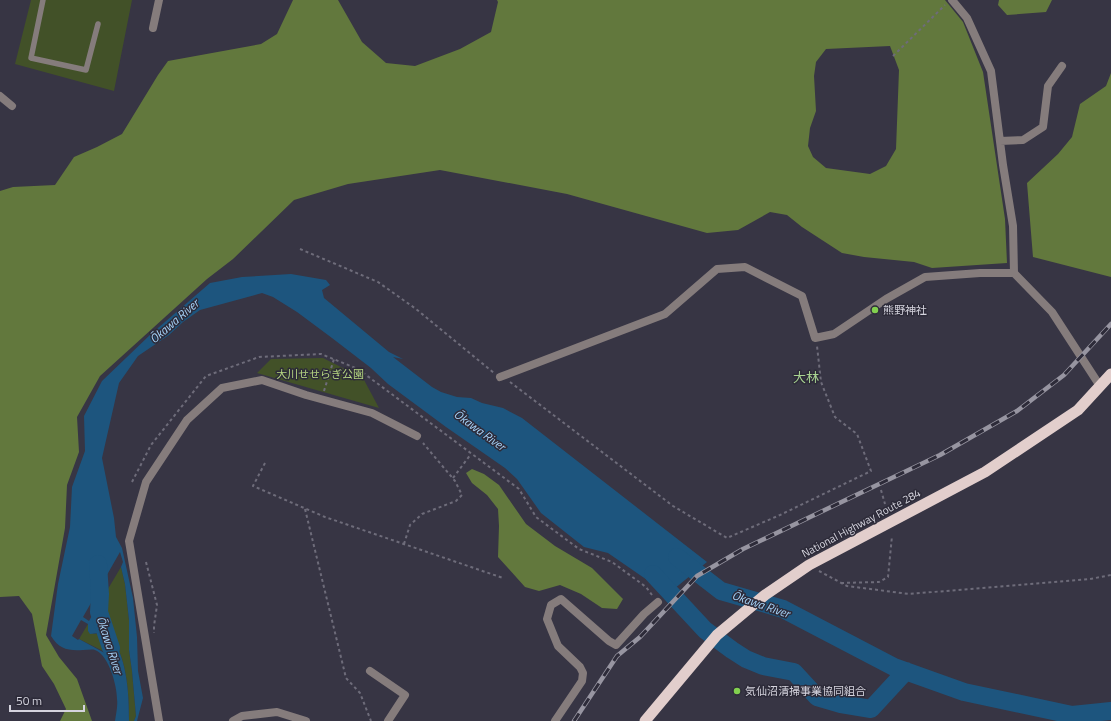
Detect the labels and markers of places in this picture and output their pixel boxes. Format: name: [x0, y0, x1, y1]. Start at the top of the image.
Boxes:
place label: 熊野神社: [883, 302, 927, 318]
marker: 熊野神社: [870, 305, 880, 315]
place label: 気仙沼清掃事業協同組合: [745, 683, 866, 699]
marker: 気仙沼清掃事業協同組合: [732, 686, 742, 696]

